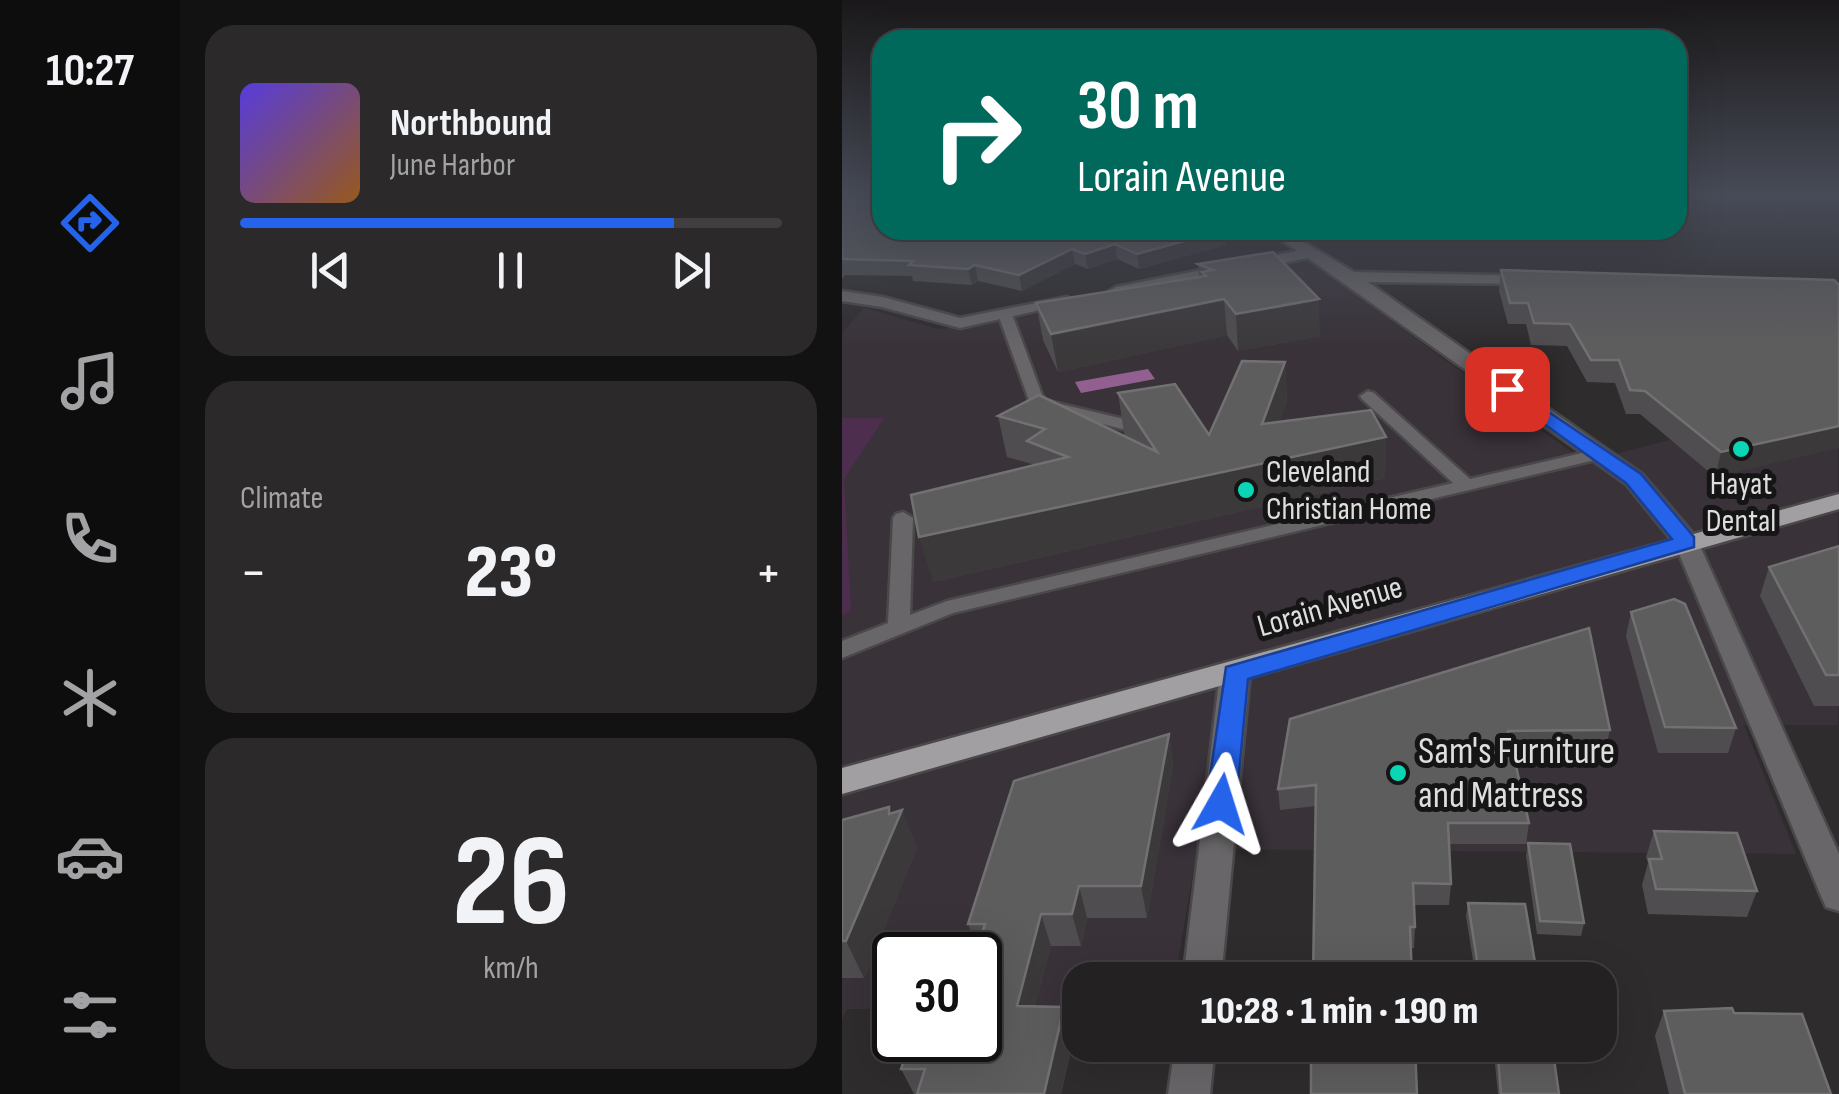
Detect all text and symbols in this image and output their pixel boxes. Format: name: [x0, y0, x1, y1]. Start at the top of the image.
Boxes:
text: 10:27: [46, 44, 134, 99]
text: 30 m: [1077, 65, 1199, 149]
icon: right: [912, 70, 1042, 200]
text: Northbound: [390, 101, 552, 146]
text: June Harbor: [390, 146, 515, 185]
text: Lorain Avenue: [1077, 150, 1286, 205]
icon: directions: [55, 188, 125, 258]
icon: previous: [303, 243, 358, 298]
icon: pause: [483, 243, 538, 298]
icon: next: [664, 243, 719, 298]
icon: music: [55, 346, 125, 416]
pin: [1465, 347, 1550, 432]
icon: arrive: [1480, 362, 1535, 417]
marker: Hayat Dental: [1730, 438, 1752, 460]
place label: Cleveland Christian Home: [1266, 453, 1432, 529]
place label: Hayat Dental: [1706, 465, 1776, 541]
text: Climate: [240, 479, 323, 518]
marker: Cleveland Christian Home: [1235, 479, 1257, 501]
icon: phone: [55, 504, 125, 574]
text: 23°: [465, 528, 557, 619]
text: −: [240, 540, 267, 607]
text: +: [755, 540, 782, 607]
street label: Lorain Avenue: [1253, 568, 1407, 646]
icon: climate: [55, 663, 125, 733]
place label: Sam's Furniture and Mattress: [1418, 729, 1615, 818]
position arrow: [1169, 752, 1273, 856]
marker: Sam's Furniture and Mattress: [1387, 762, 1409, 784]
text: 26: [452, 806, 570, 962]
icon: car: [55, 821, 125, 891]
speed limit sign: 30: [872, 932, 1002, 1062]
text: km/h: [483, 949, 539, 988]
icon: filters: [55, 980, 125, 1050]
text: 10:28 · 1 min · 190 m: [1201, 989, 1478, 1034]

